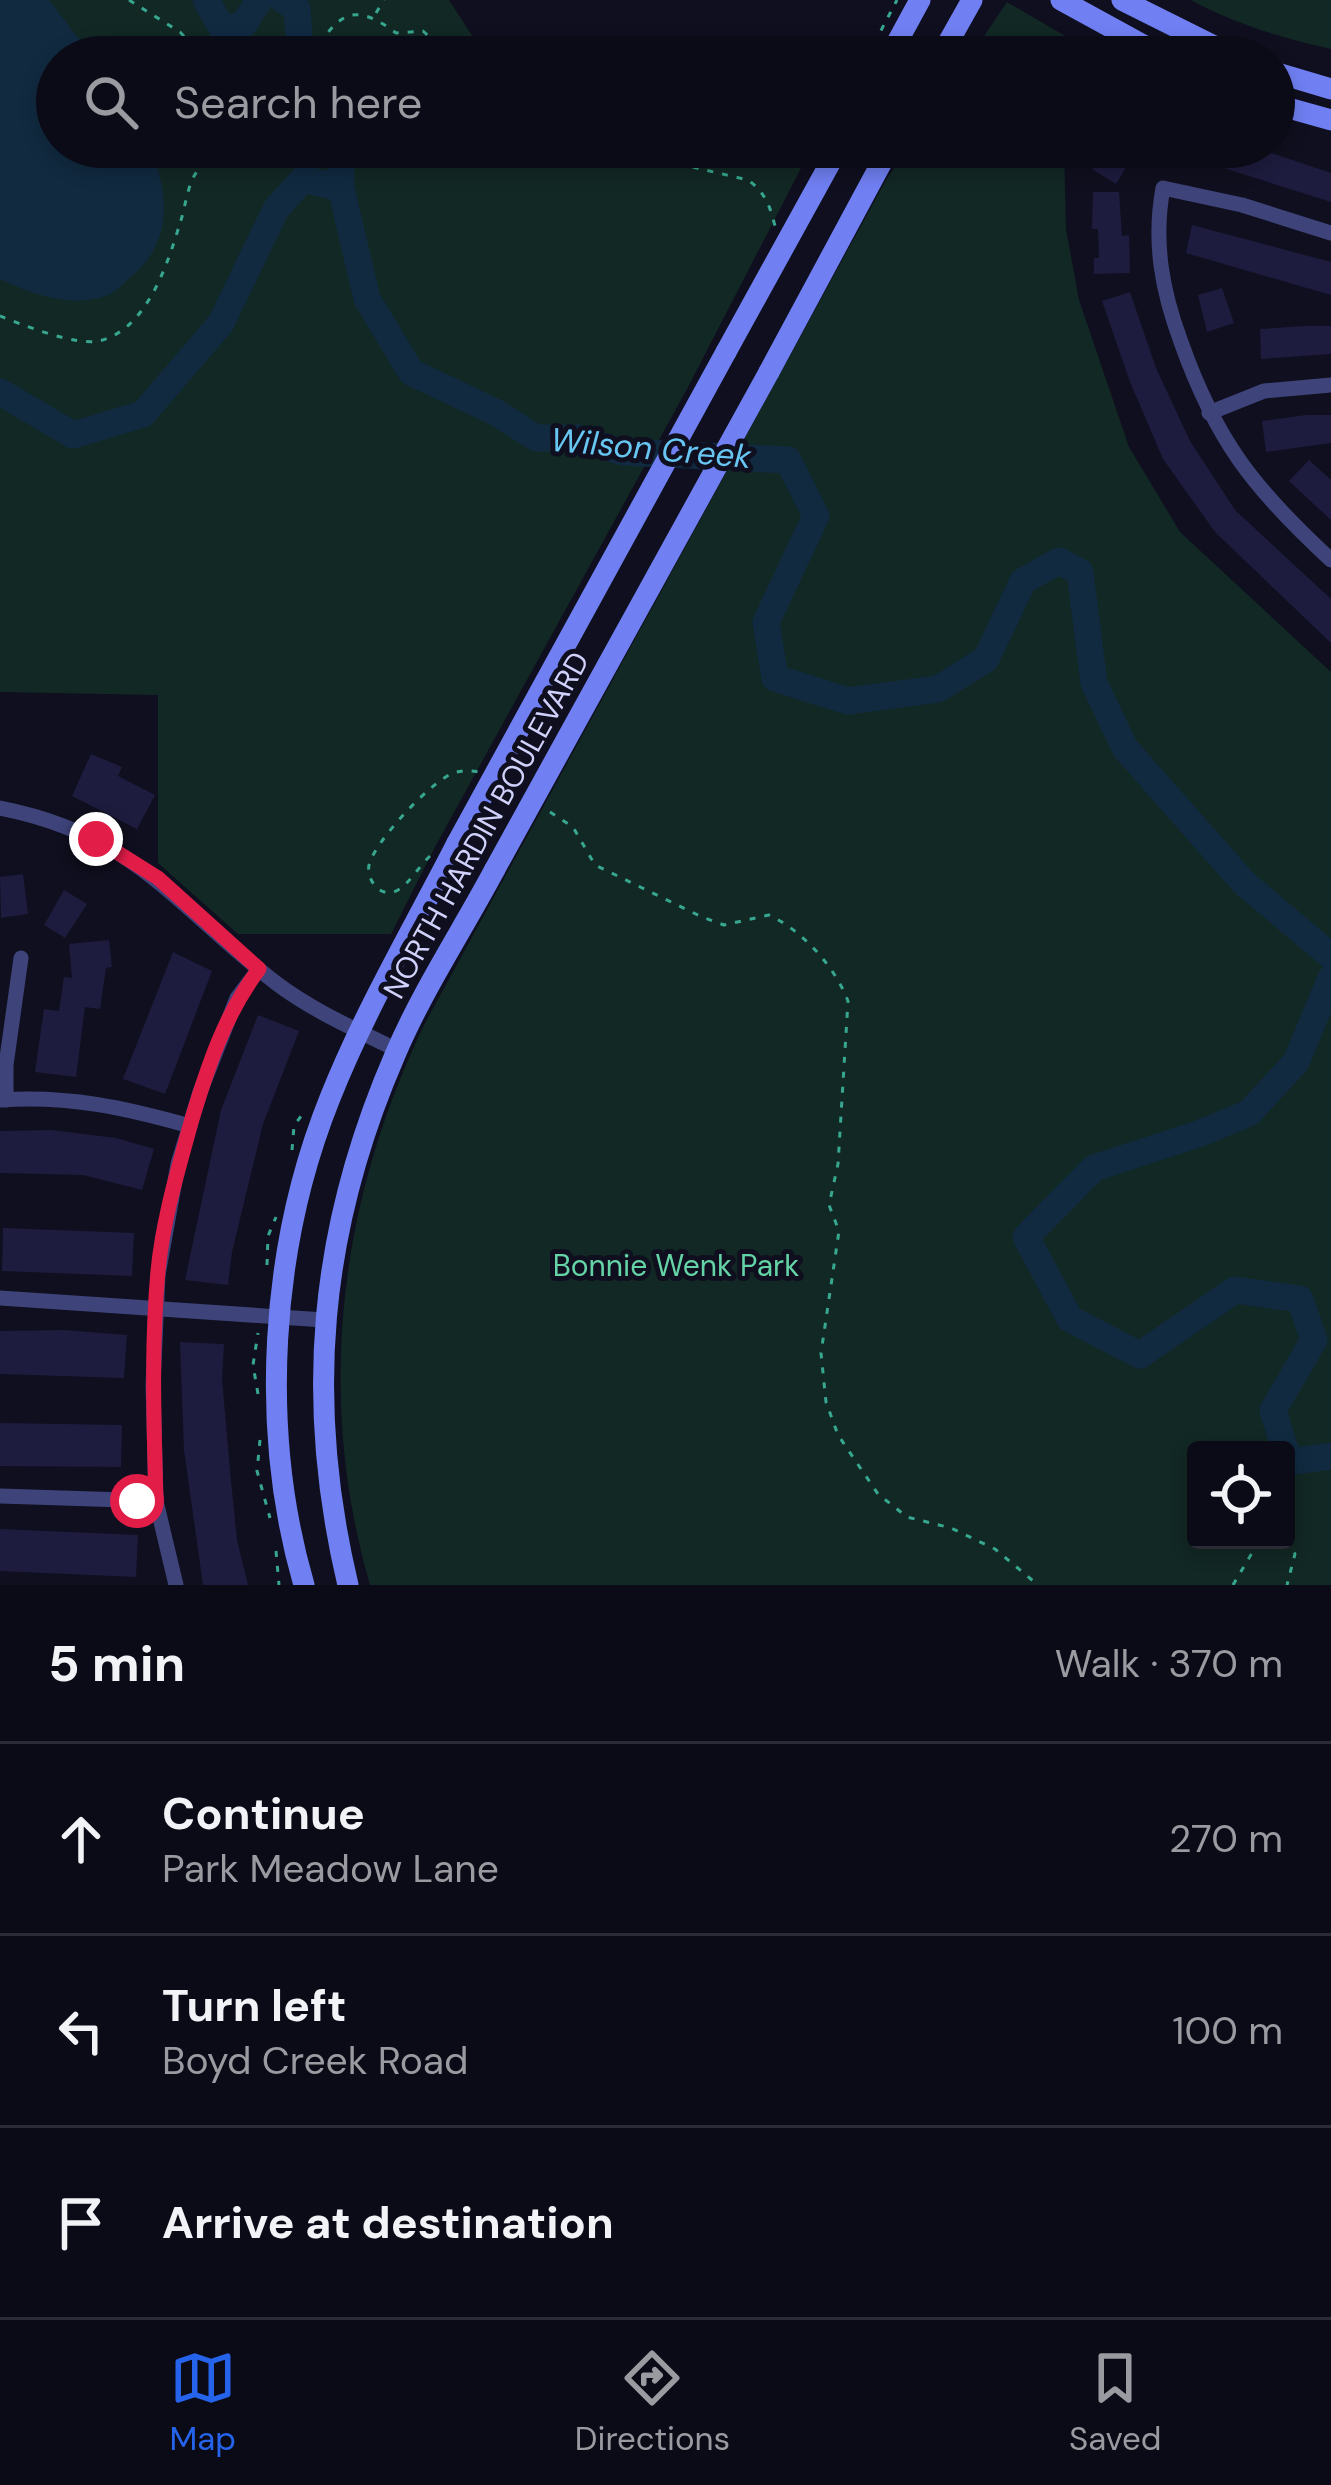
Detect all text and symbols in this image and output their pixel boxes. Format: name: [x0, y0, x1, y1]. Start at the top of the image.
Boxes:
search box: [36, 36, 1295, 168]
icon: search: [78, 69, 144, 135]
text: Search here: [174, 73, 422, 132]
water label: Wilson Creek: [549, 418, 753, 478]
street label: NORTH HARDIN BOULEVARD: [374, 645, 598, 1005]
route end: [69, 812, 123, 866]
park label: Bonnie Wenk Park: [553, 1246, 799, 1285]
map controls: [1187, 1441, 1295, 1549]
button: locate: [1187, 1441, 1295, 1549]
route start: [110, 1474, 164, 1528]
text: 5 min: [48, 1630, 185, 1697]
text: Walk · 370 m: [1055, 1638, 1283, 1689]
text: Continue: [162, 1784, 365, 1843]
icon: ahead: [48, 1806, 114, 1872]
text: 270 m: [1169, 1813, 1283, 1864]
text: Park Meadow Lane: [162, 1843, 499, 1894]
text: Turn left: [162, 1976, 346, 2035]
icon: left: [48, 1998, 114, 2064]
text: 100 m: [1172, 2005, 1283, 2056]
text: Boyd Creek Road: [162, 2035, 469, 2086]
icon: arrive: [48, 2190, 114, 2256]
text: Arrive at destination: [162, 2193, 614, 2252]
tab: Map: [169, 2345, 236, 2460]
tab: Directions: [575, 2345, 730, 2460]
tab: Saved: [1069, 2345, 1162, 2460]

